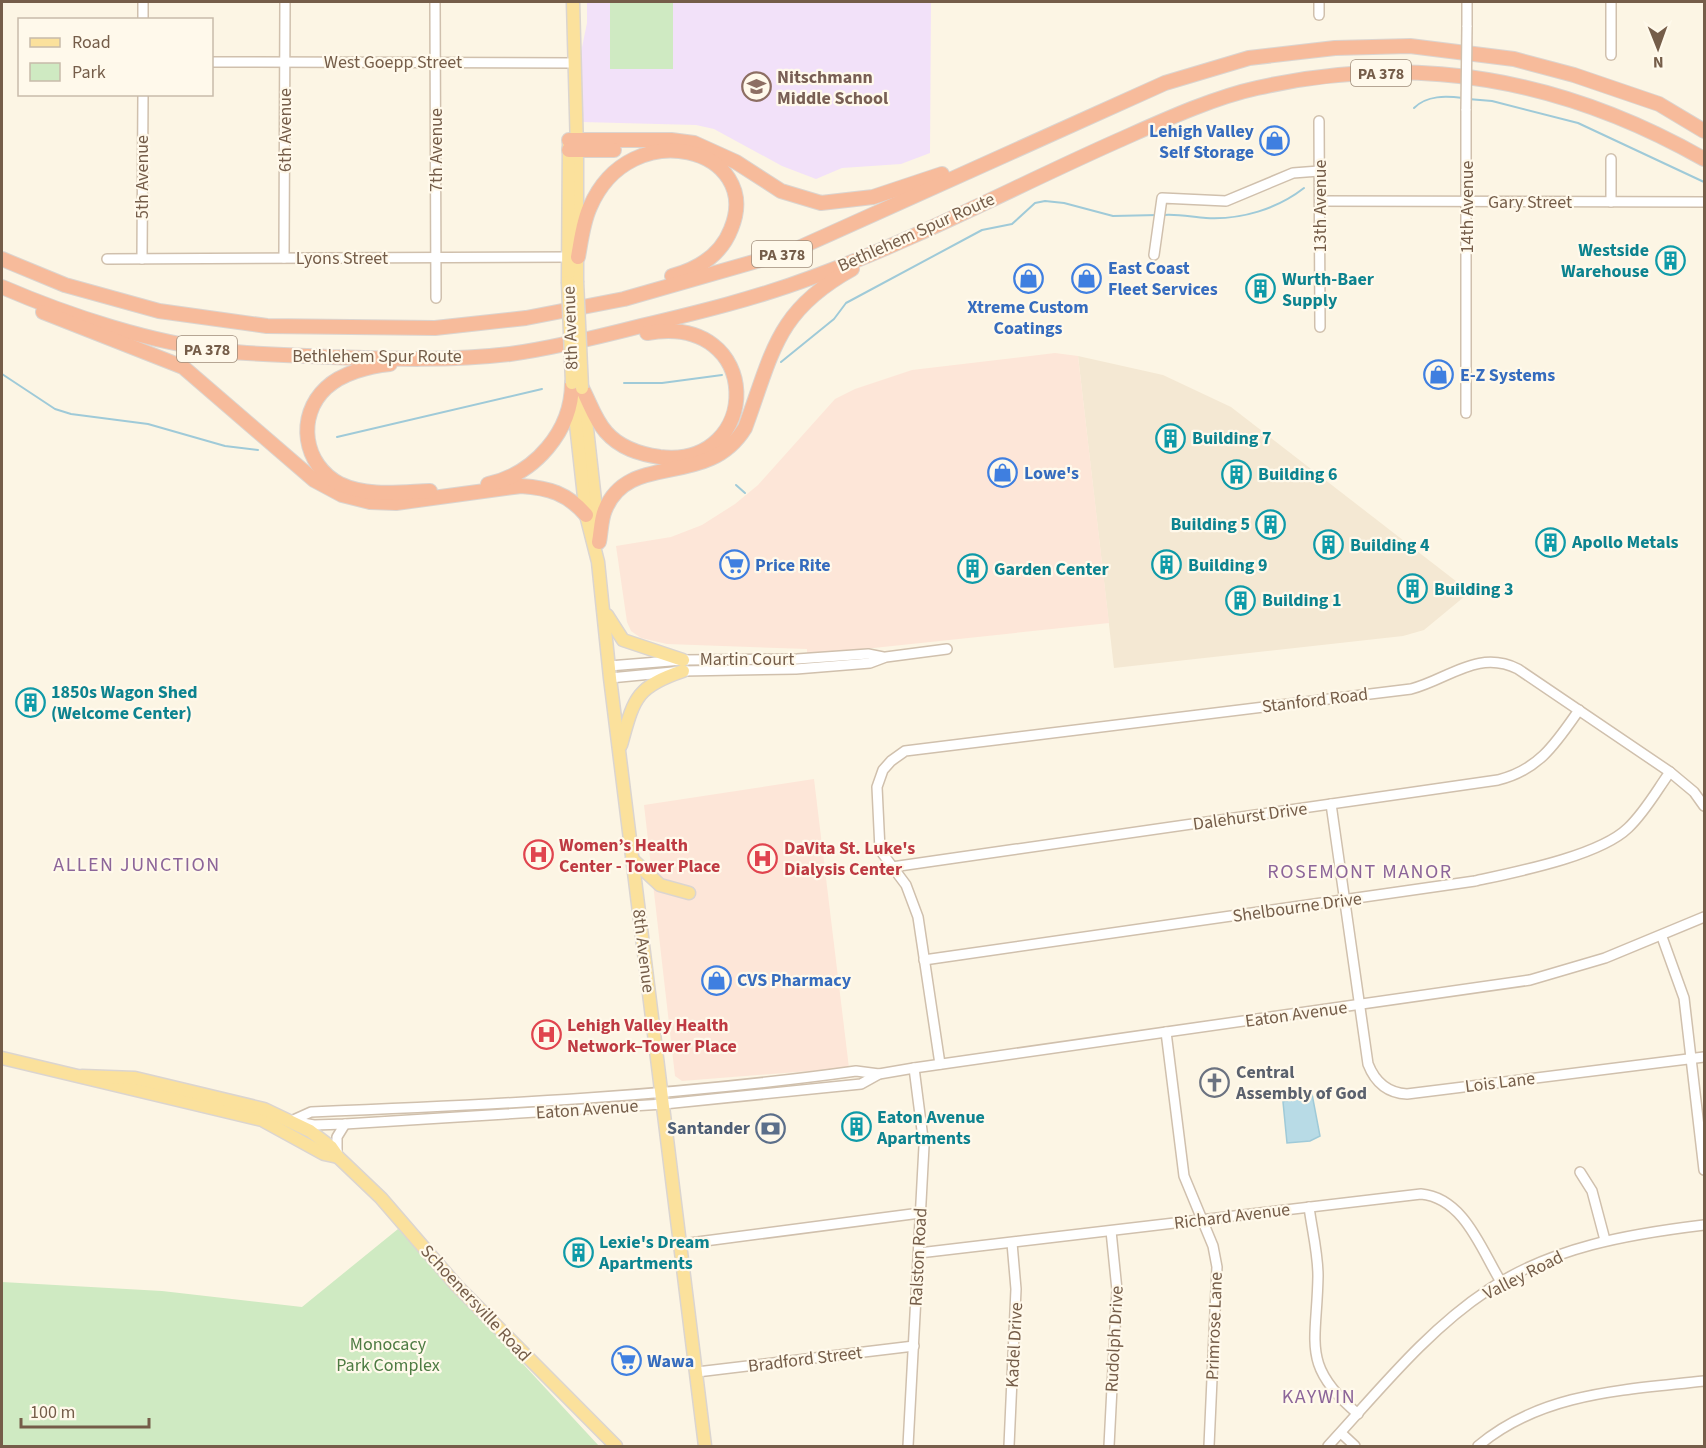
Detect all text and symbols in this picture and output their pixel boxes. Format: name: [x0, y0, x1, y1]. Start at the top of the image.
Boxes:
legend: [18, 18, 213, 96]
north arrow: [1628, 18, 1688, 78]
text: Road: [72, 30, 111, 55]
street label: West Goepp Street: [324, 50, 462, 75]
text: N: [1653, 51, 1664, 73]
text: Park: [72, 60, 106, 85]
road number: PA 378: [1351, 60, 1411, 86]
place label: Nitschmann Middle School: [777, 65, 888, 111]
school or university icon: Nitschmann Middle School: [740, 71, 772, 103]
street label: 6th Avenue: [273, 88, 298, 172]
street label: 7th Avenue: [424, 108, 449, 192]
place label: Lehigh Valley Self Storage: [1149, 119, 1255, 165]
shop icon: Lehigh Valley Self Storage: [1259, 125, 1291, 157]
street label: 5th Avenue: [130, 135, 155, 219]
street label: 13th Avenue: [1308, 160, 1333, 252]
street label: 14th Avenue: [1455, 161, 1480, 253]
street label: Bethlehem Spur Route: [834, 187, 999, 278]
street label: Gary Street: [1488, 190, 1572, 215]
place label: Westside Warehouse: [1561, 238, 1649, 284]
road number: PA 378: [752, 241, 812, 267]
building icon: Westside Warehouse: [1654, 244, 1686, 276]
street label: Lyons Street: [296, 246, 388, 271]
place label: East Coast Fleet Services: [1108, 256, 1218, 302]
shop icon: Xtreme Custom Coatings: [1012, 262, 1044, 294]
shop icon: East Coast Fleet Services: [1071, 262, 1103, 294]
place label: Wurth-Baer Supply: [1282, 267, 1375, 313]
building icon: Wurth-Baer Supply: [1245, 273, 1277, 305]
street label: 8th Avenue: [557, 286, 584, 370]
place label: Xtreme Custom Coatings: [967, 295, 1089, 341]
road number: PA 378: [177, 336, 237, 362]
street label: Bethlehem Spur Route: [292, 344, 462, 369]
shop icon: E-Z Systems: [1423, 359, 1455, 391]
place label: E-Z Systems: [1460, 363, 1555, 388]
building icon: Building 7: [1155, 422, 1187, 454]
place label: Building 7: [1192, 426, 1272, 451]
shop icon: Lowe's: [987, 457, 1019, 489]
building icon: Building 6: [1221, 458, 1253, 490]
place label: Lowe's: [1024, 461, 1079, 486]
place label: Building 6: [1258, 462, 1338, 487]
building icon: Building 5: [1255, 508, 1287, 540]
place label: Building 5: [1170, 512, 1250, 537]
building icon: Apollo Metals: [1535, 526, 1567, 558]
building icon: Building 4: [1313, 529, 1345, 561]
place label: Apollo Metals: [1571, 530, 1679, 555]
place label: Building 4: [1350, 533, 1430, 558]
supermarket icon: Price Rite: [718, 549, 750, 581]
building icon: Building 9: [1151, 549, 1183, 581]
place label: Price Rite: [755, 553, 831, 578]
building icon: Garden Center: [957, 553, 989, 585]
place label: Building 9: [1188, 553, 1268, 578]
place label: Garden Center: [994, 557, 1109, 582]
building icon: Building 3: [1397, 573, 1429, 605]
place label: Building 3: [1434, 577, 1514, 602]
building icon: Building 1: [1225, 584, 1257, 616]
place label: Building 1: [1262, 588, 1342, 613]
street label: Martin Court: [700, 647, 794, 672]
place label: 1850s Wagon Shed (Welcome Center): [51, 680, 198, 726]
street label: Stanford Road: [1260, 682, 1370, 719]
building icon: 1850s Wagon Shed (Welcome Center): [14, 686, 46, 718]
street label: Dalehurst Drive: [1191, 796, 1309, 837]
place label: Women’s Health Center - Tower Place: [559, 833, 720, 879]
place label: DaVita St. Luke's Dialysis Center: [784, 836, 915, 882]
hospital icon: Women’s Health Center - Tower Place: [522, 839, 554, 871]
hospital icon: DaVita St. Luke's Dialysis Center: [747, 842, 779, 874]
district label: ALLEN JUNCTION: [53, 851, 221, 879]
district label: ROSEMONT MANOR: [1267, 858, 1453, 886]
street label: Shelbourne Drive: [1231, 886, 1363, 929]
street label: 8th Avenue: [626, 908, 661, 994]
shop icon: CVS Pharmacy: [700, 964, 732, 996]
place label: CVS Pharmacy: [737, 968, 852, 993]
street label: Eaton Avenue: [1243, 995, 1349, 1034]
place label: Lehigh Valley Health Network–Tower Place: [567, 1013, 737, 1059]
hospital icon: Lehigh Valley Health Network–Tower Place: [530, 1019, 562, 1051]
place label: Central Assembly of God: [1235, 1060, 1367, 1106]
church icon: Central Assembly of God: [1199, 1066, 1231, 1098]
street label: Lois Lane: [1464, 1066, 1537, 1099]
street label: Eaton Avenue: [535, 1093, 639, 1126]
place label: Eaton Avenue Apartments: [876, 1105, 985, 1151]
building icon: Eaton Avenue Apartments: [840, 1111, 872, 1143]
bank icon: Santander: [755, 1112, 787, 1144]
place label: Santander: [667, 1116, 751, 1141]
street label: Richard Avenue: [1173, 1197, 1292, 1236]
street label: Ralston Road: [903, 1207, 934, 1307]
place label: Lexie's Dream Apartments: [598, 1230, 710, 1276]
building icon: Lexie's Dream Apartments: [562, 1236, 594, 1268]
street label: Schoenersville Road: [415, 1239, 537, 1367]
street label: Valley Road: [1479, 1245, 1568, 1306]
street label: Primrose Lane: [1200, 1271, 1229, 1381]
street label: Rudolph Drive: [1099, 1285, 1130, 1393]
street label: Kadel Drive: [1000, 1302, 1029, 1388]
park label: Monocacy Park Complex: [336, 1332, 440, 1378]
street label: Bradford Street: [746, 1340, 864, 1379]
supermarket icon: Wawa: [610, 1345, 642, 1377]
place label: Wawa: [647, 1349, 694, 1374]
district label: KAYWIN: [1282, 1383, 1356, 1411]
scale bar: [21, 1391, 148, 1429]
text: 100 m: [30, 1400, 75, 1425]

